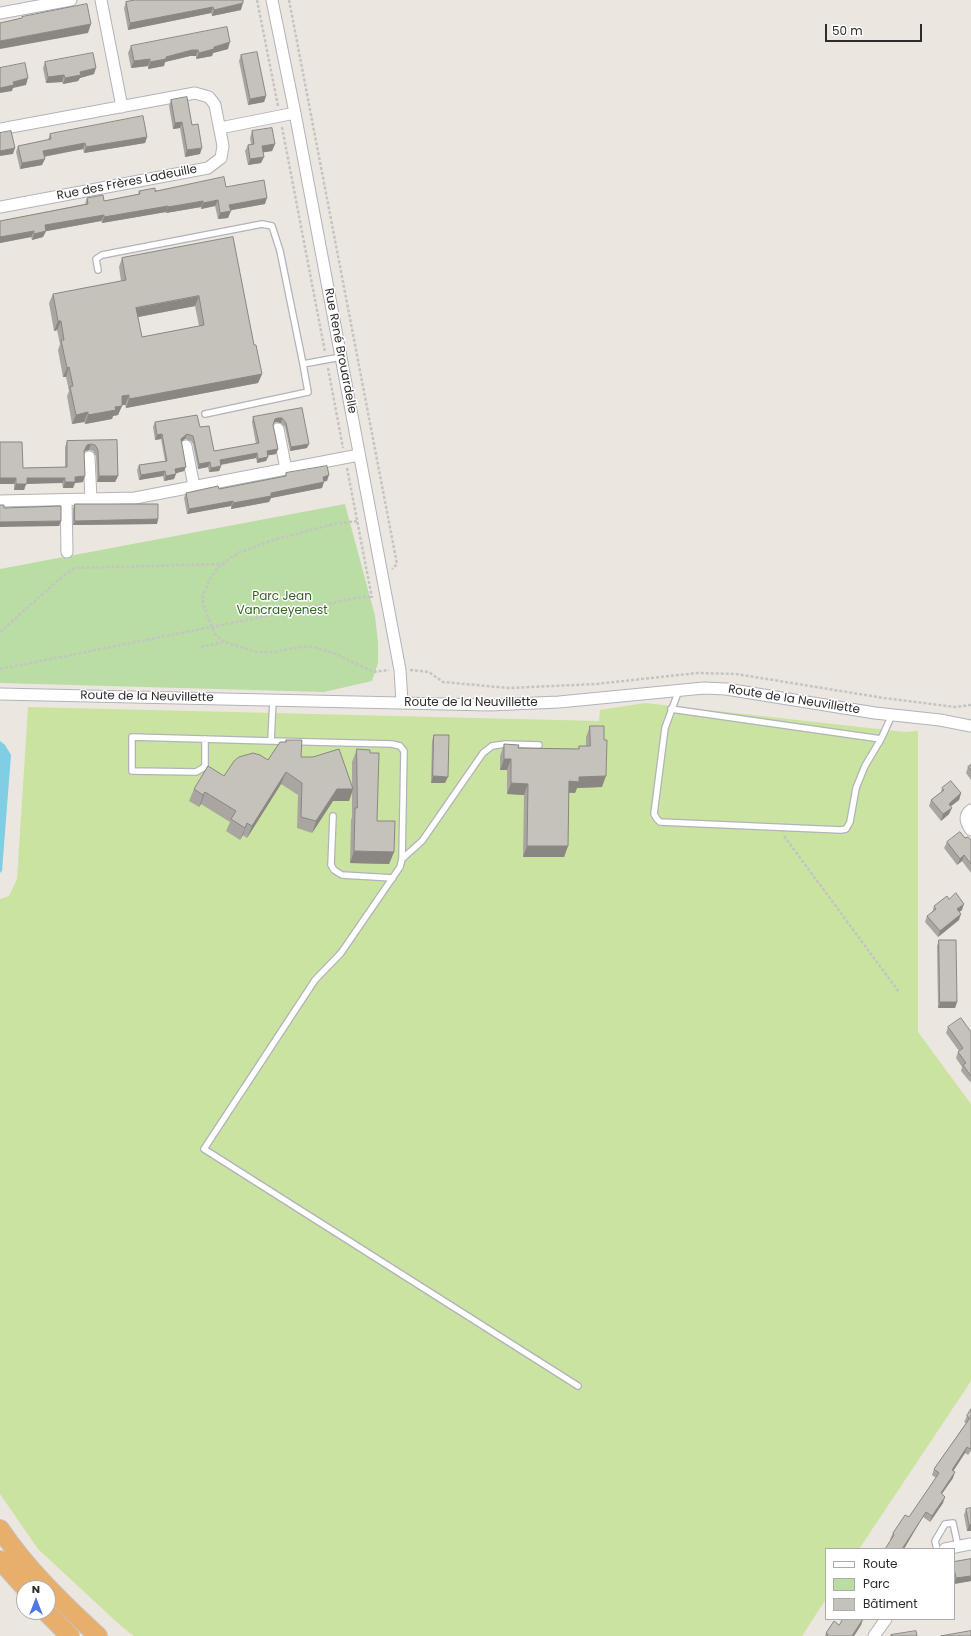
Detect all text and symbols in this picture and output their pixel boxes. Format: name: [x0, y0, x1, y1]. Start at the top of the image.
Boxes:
scale bar: [827, 16, 924, 42]
text: 50 m: [832, 22, 863, 39]
street label: Rue des Frères Ladeuille: [56, 162, 198, 204]
street label: Rue René Brouardelle: [321, 287, 359, 415]
park label: Parc Jean Vancraeyenest: [236, 590, 328, 618]
street label: Route de la Neuvillette: [727, 682, 861, 718]
street label: Route de la Neuvillette: [80, 689, 214, 705]
street label: Route de la Neuvillette: [404, 696, 538, 710]
legend: [825, 1548, 955, 1620]
text: Route: [863, 1555, 897, 1572]
text: Parc: [863, 1575, 890, 1592]
north arrow: [16, 1580, 56, 1620]
text: N: [32, 1581, 40, 1597]
text: Bâtiment: [863, 1595, 918, 1612]

